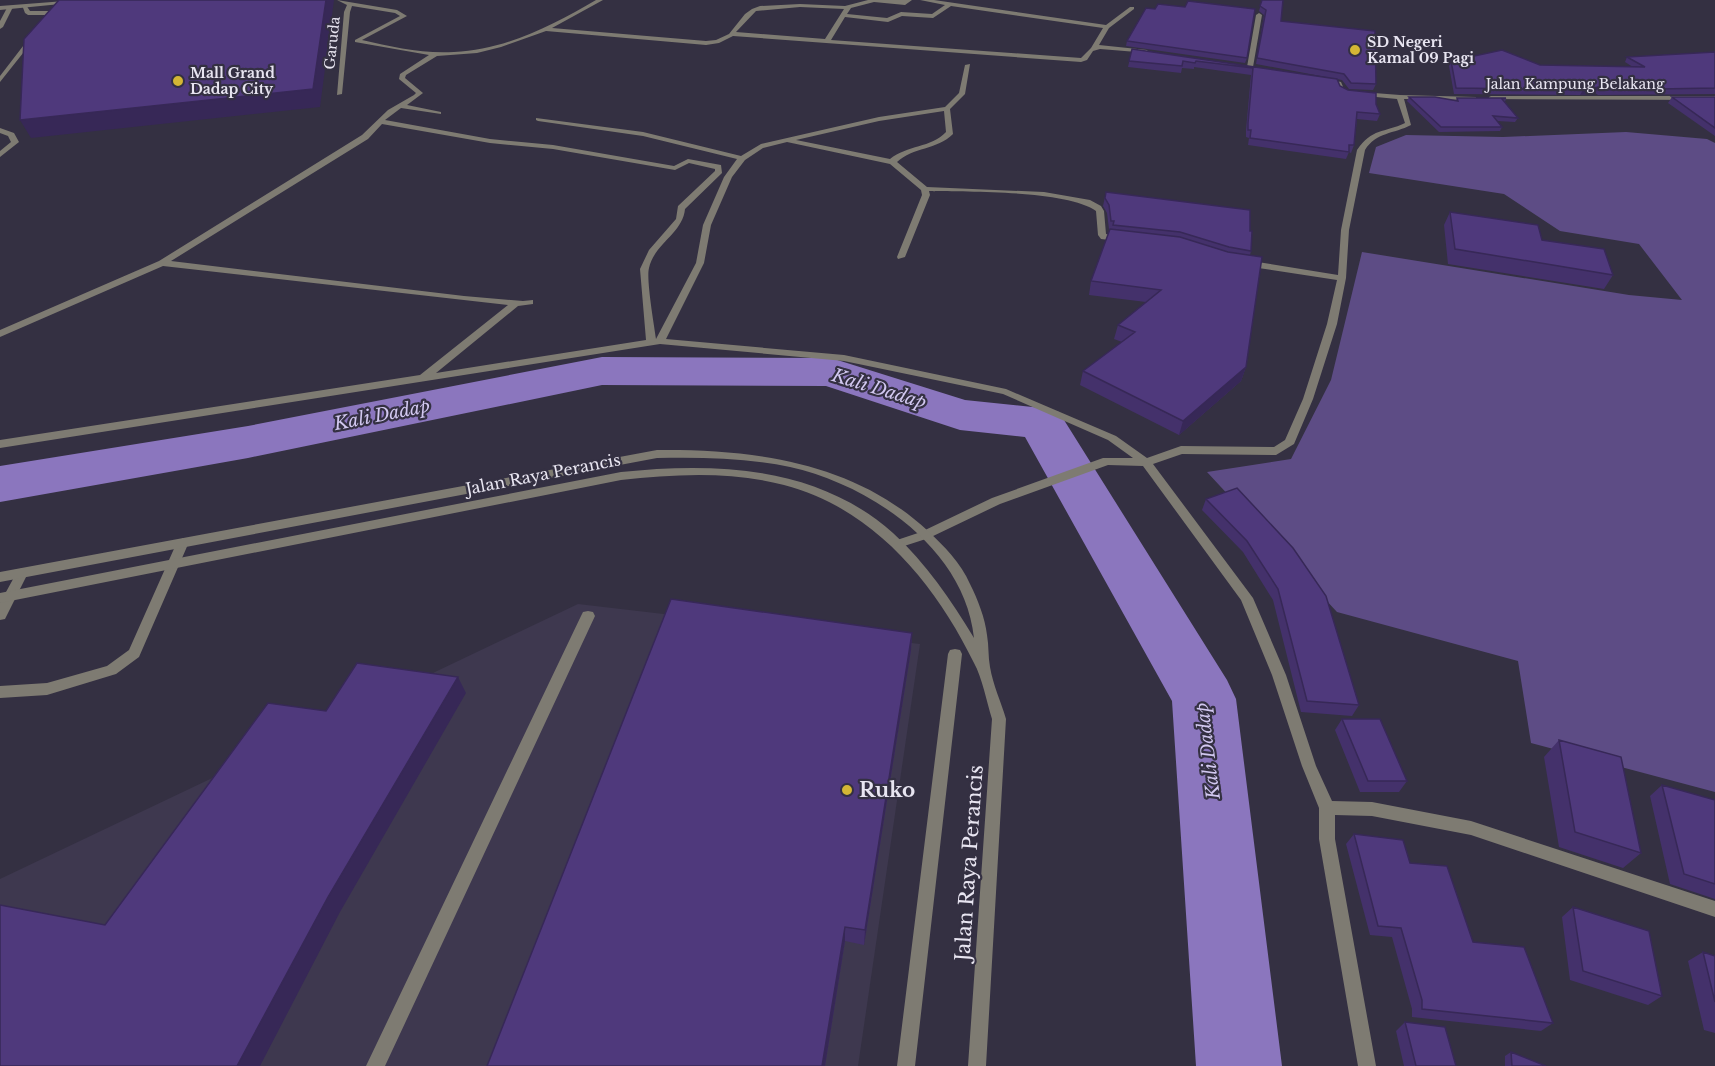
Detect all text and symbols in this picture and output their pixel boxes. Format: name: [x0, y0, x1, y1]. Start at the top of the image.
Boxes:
street label: Garuda: [320, 15, 344, 70]
place label: SD Negeri Kamal 09 Pagi: [1367, 33, 1474, 67]
marker: SD Negeri Kamal 09 Pagi: [1348, 43, 1362, 57]
place label: Mall Grand Dadap City: [190, 64, 275, 98]
marker: Mall Grand Dadap City: [171, 74, 185, 88]
street label: Jalan Kampung Belakang: [1484, 75, 1665, 93]
water label: Kali Dadap: [828, 364, 929, 414]
water label: Kali Dadap: [331, 395, 432, 435]
street label: Jalan Raya Perancis: [462, 449, 622, 499]
water label: Kali Dadap: [1191, 701, 1225, 802]
street label: Jalan Raya Perancis: [950, 764, 988, 965]
place label: Ruko: [859, 778, 915, 802]
marker: Ruko: [840, 783, 854, 797]

